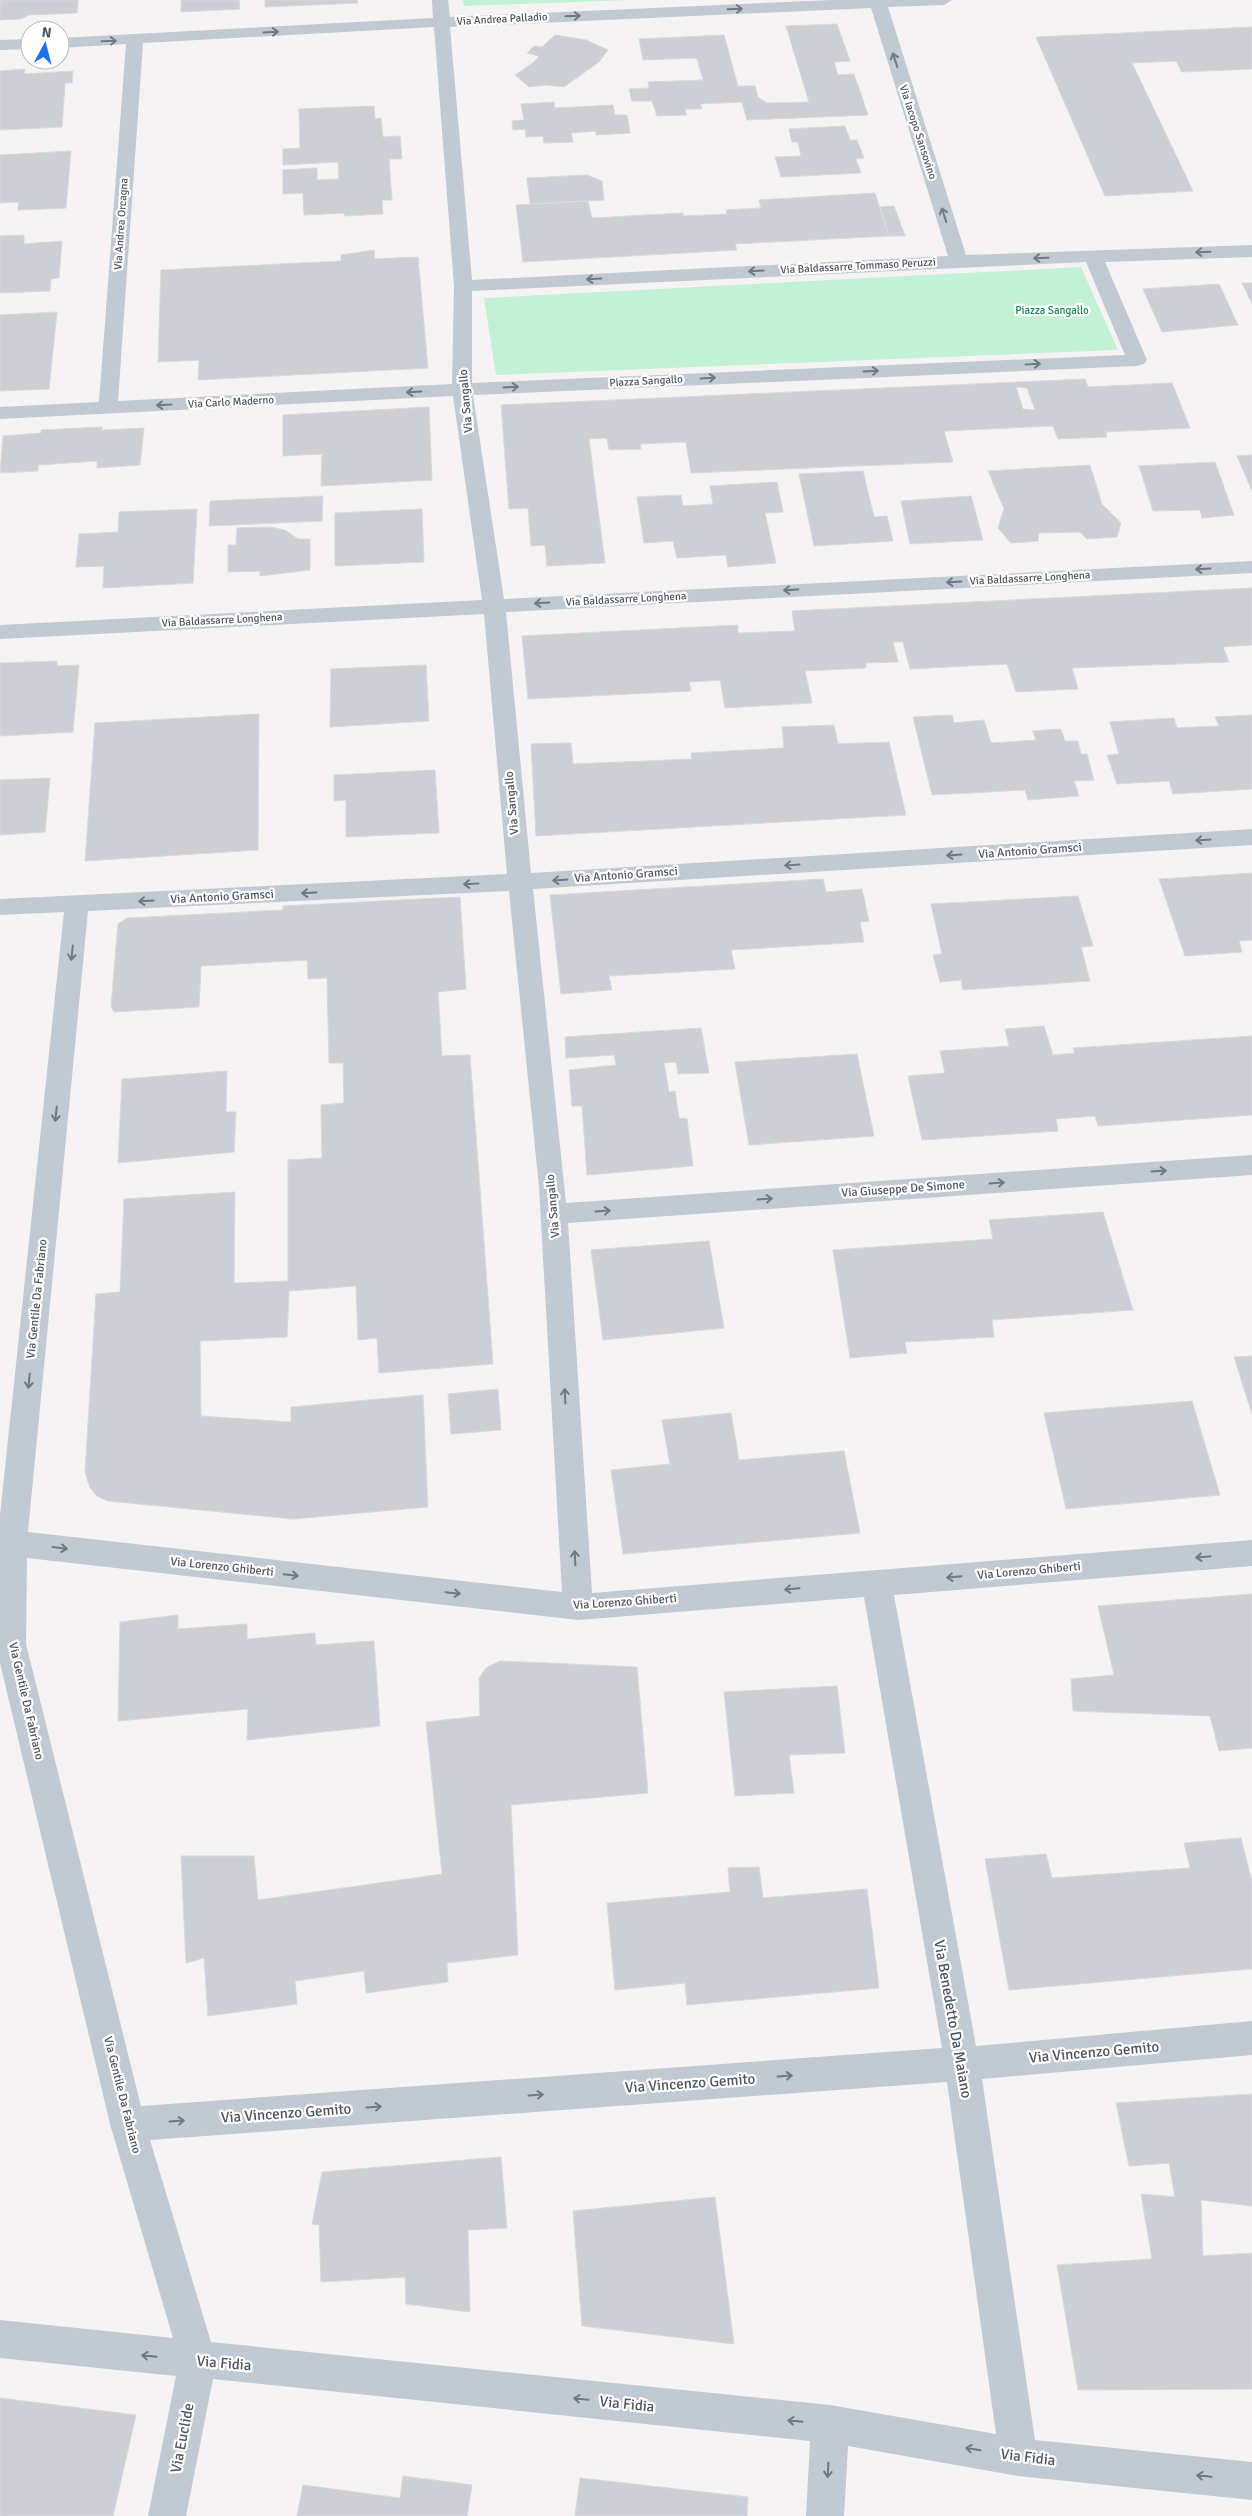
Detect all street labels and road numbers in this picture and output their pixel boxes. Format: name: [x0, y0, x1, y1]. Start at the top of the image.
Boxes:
street label: Via Andrea Palladio: [456, 10, 548, 28]
street label: Via Iacopo Sansovino: [897, 83, 939, 181]
street label: Via Andrea Orcagna: [111, 177, 131, 271]
street label: Via Baldassarre Tommaso Peruzzi: [780, 255, 936, 277]
street label: Via Sangallo: [456, 369, 476, 433]
street label: Piazza Sangallo: [609, 373, 683, 389]
street label: Via Carlo Maderno: [188, 393, 275, 411]
street label: Via Baldassarre Longhena: [969, 568, 1091, 588]
street label: Via Baldassarre Longhena: [565, 589, 687, 609]
street label: Via Baldassarre Longhena: [161, 610, 283, 630]
street label: Via Sangallo: [502, 771, 522, 835]
street label: Via Antonio Gramsci: [978, 840, 1082, 862]
street label: Via Antonio Gramsci: [574, 864, 678, 886]
street label: Via Antonio Gramsci: [170, 887, 274, 907]
street label: Via Sangallo: [543, 1174, 563, 1238]
street label: Via Giuseppe De Simone: [841, 1177, 965, 1201]
street label: Via Gentile Da Fabriano: [23, 1238, 51, 1360]
street label: Via Lorenzo Ghiberti: [170, 1554, 274, 1580]
street label: Via Lorenzo Ghiberti: [977, 1559, 1081, 1583]
street label: Via Lorenzo Ghiberti: [573, 1591, 677, 1613]
street label: Via Gentile Da Fabriano: [5, 1641, 47, 1761]
street label: Via Benedetto Da Maiano: [930, 1938, 976, 2100]
street label: Via Gentile Da Fabriano: [100, 2035, 144, 2155]
street label: Via Vincenzo Gemito: [1028, 2037, 1160, 2067]
street label: Via Vincenzo Gemito: [624, 2069, 756, 2097]
street label: Via Vincenzo Gemito: [220, 2099, 352, 2127]
street label: Via Fidia: [196, 2352, 252, 2374]
street label: Via Fidia: [599, 2392, 655, 2416]
street label: Via Euclide: [166, 2401, 198, 2475]
street label: Via Fidia: [1000, 2445, 1056, 2469]

